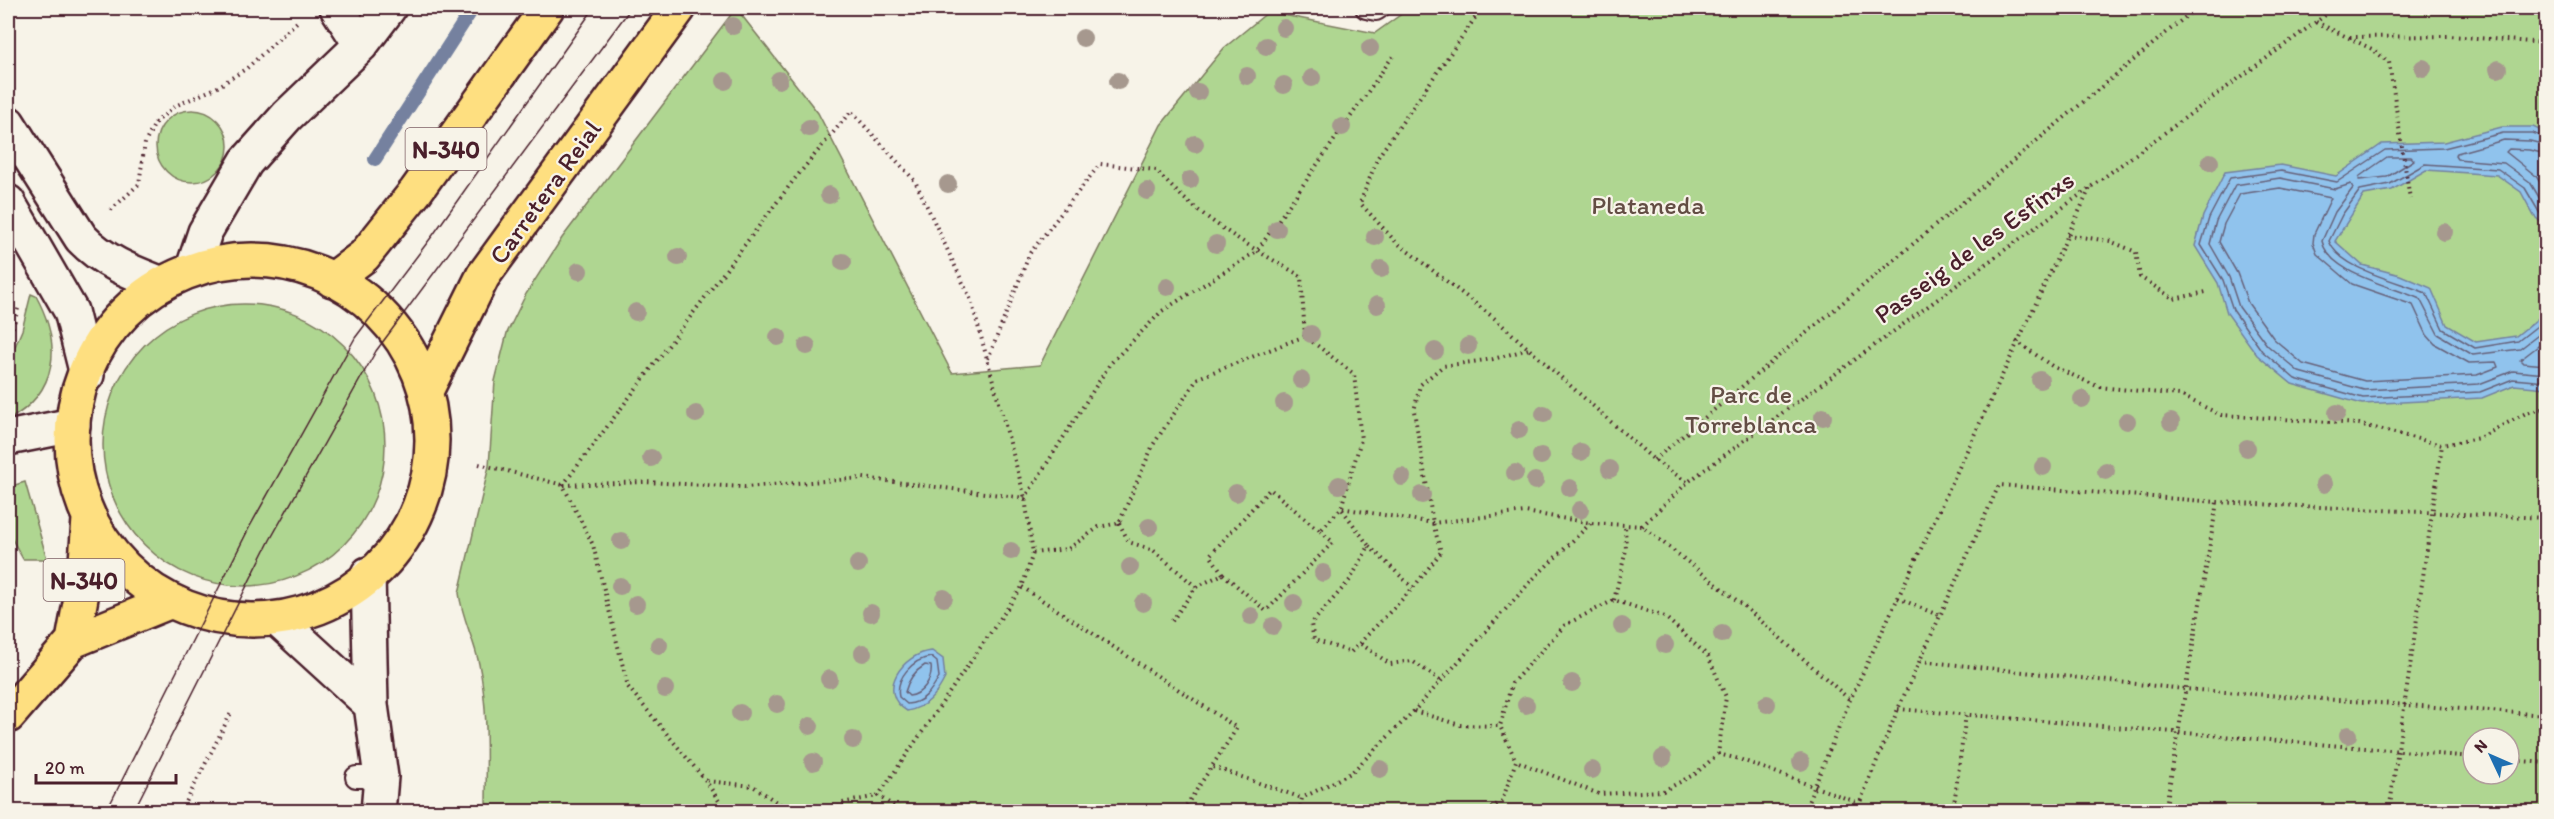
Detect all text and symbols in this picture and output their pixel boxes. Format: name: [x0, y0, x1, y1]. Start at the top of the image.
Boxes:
street label: Carretera Reial: [482, 114, 608, 270]
road number: N-340: [406, 128, 486, 170]
street label: Passeig de les Esfinxs: [1868, 164, 2080, 330]
park label: Plataneda: [1591, 189, 1705, 221]
park label: Parc de Torreblanca: [1685, 378, 1817, 440]
road number: N-340: [44, 559, 124, 601]
north arrow: [2461, 726, 2521, 786]
text: N: [2470, 735, 2491, 756]
scale bar: [36, 747, 176, 785]
text: 20 m: [45, 757, 85, 779]

